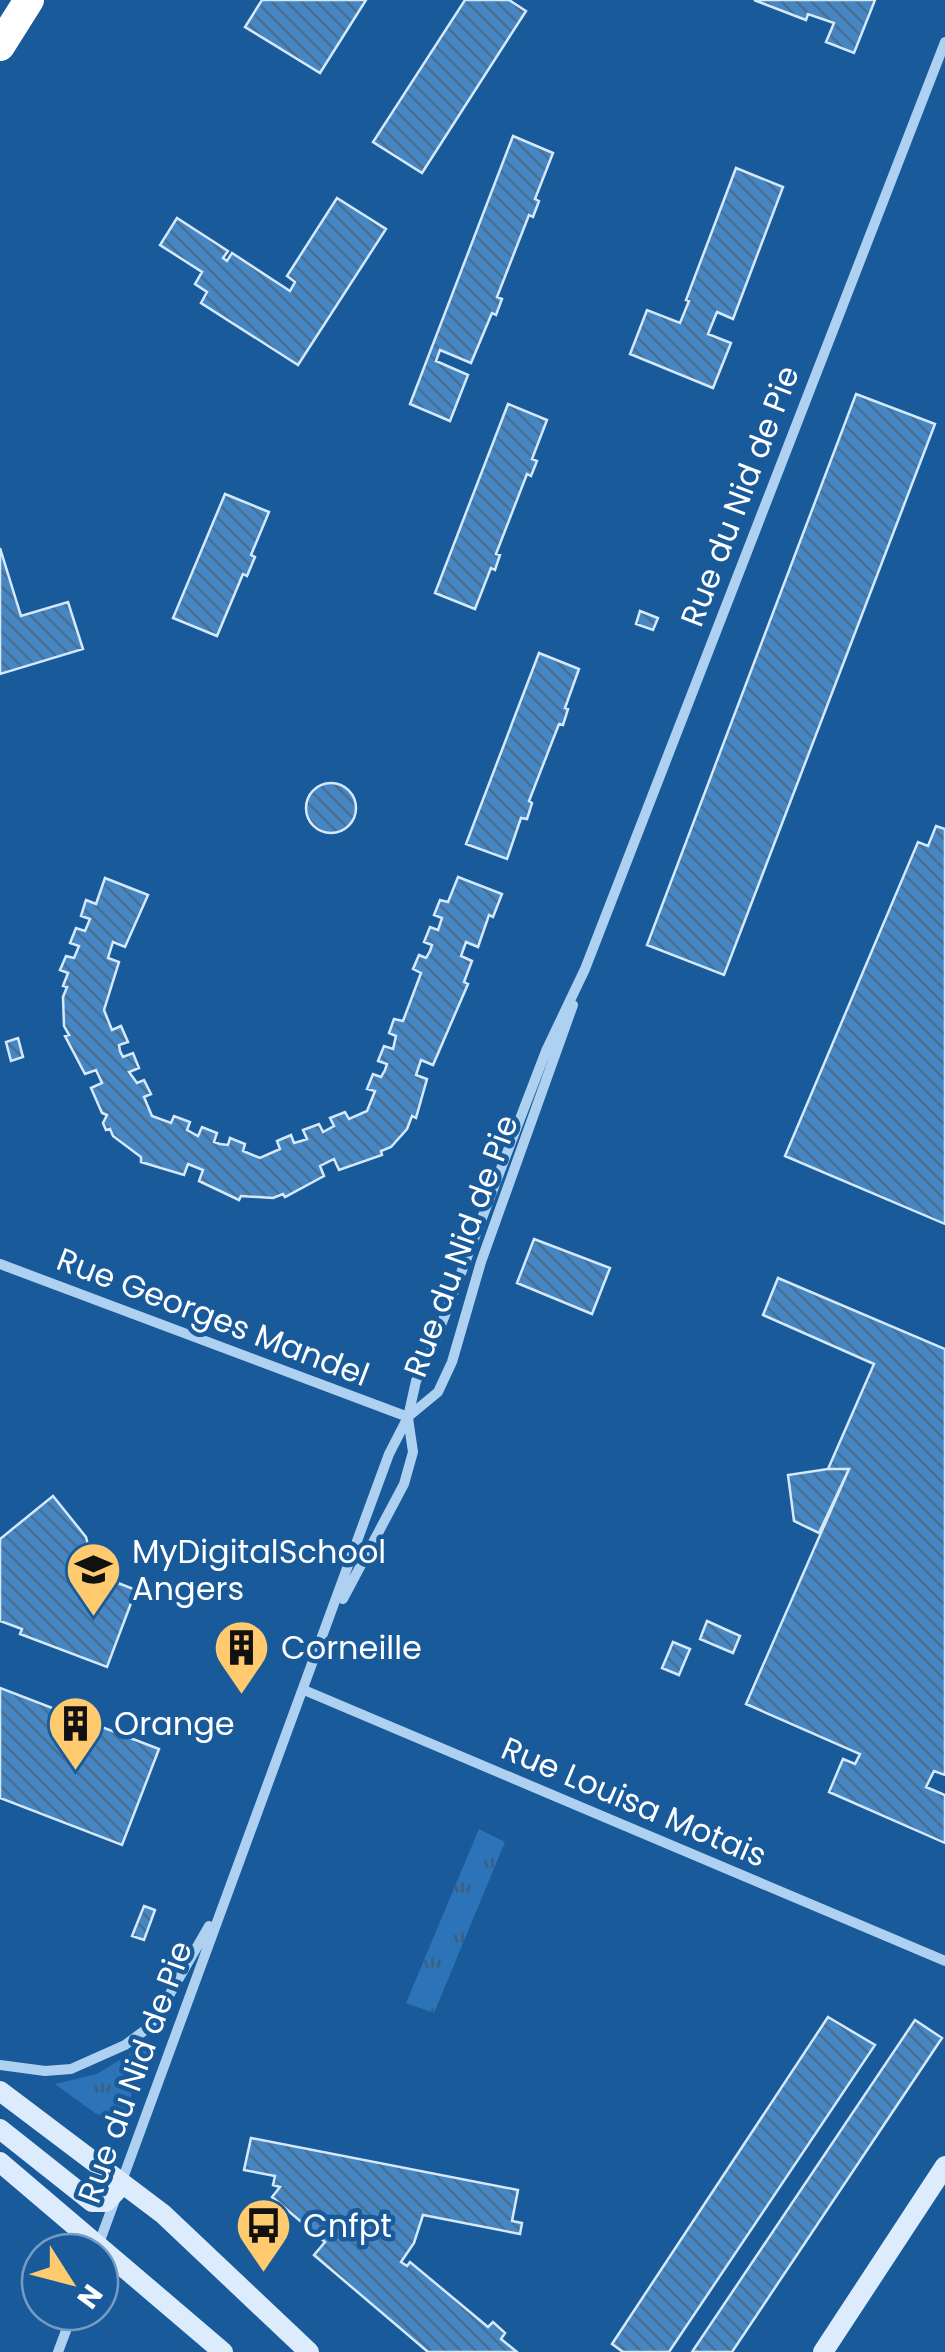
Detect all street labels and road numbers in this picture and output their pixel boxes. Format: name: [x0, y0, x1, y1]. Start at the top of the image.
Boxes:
street label: Rue du Nid de Pie: [669, 359, 810, 633]
street label: Rue du Nid de Pie: [392, 1109, 529, 1383]
street label: Rue Georges Mandel: [51, 1236, 376, 1397]
street label: Rue Louisa Motais: [495, 1725, 774, 1878]
street label: Rue du Nid de Pie: [66, 1935, 203, 2209]

